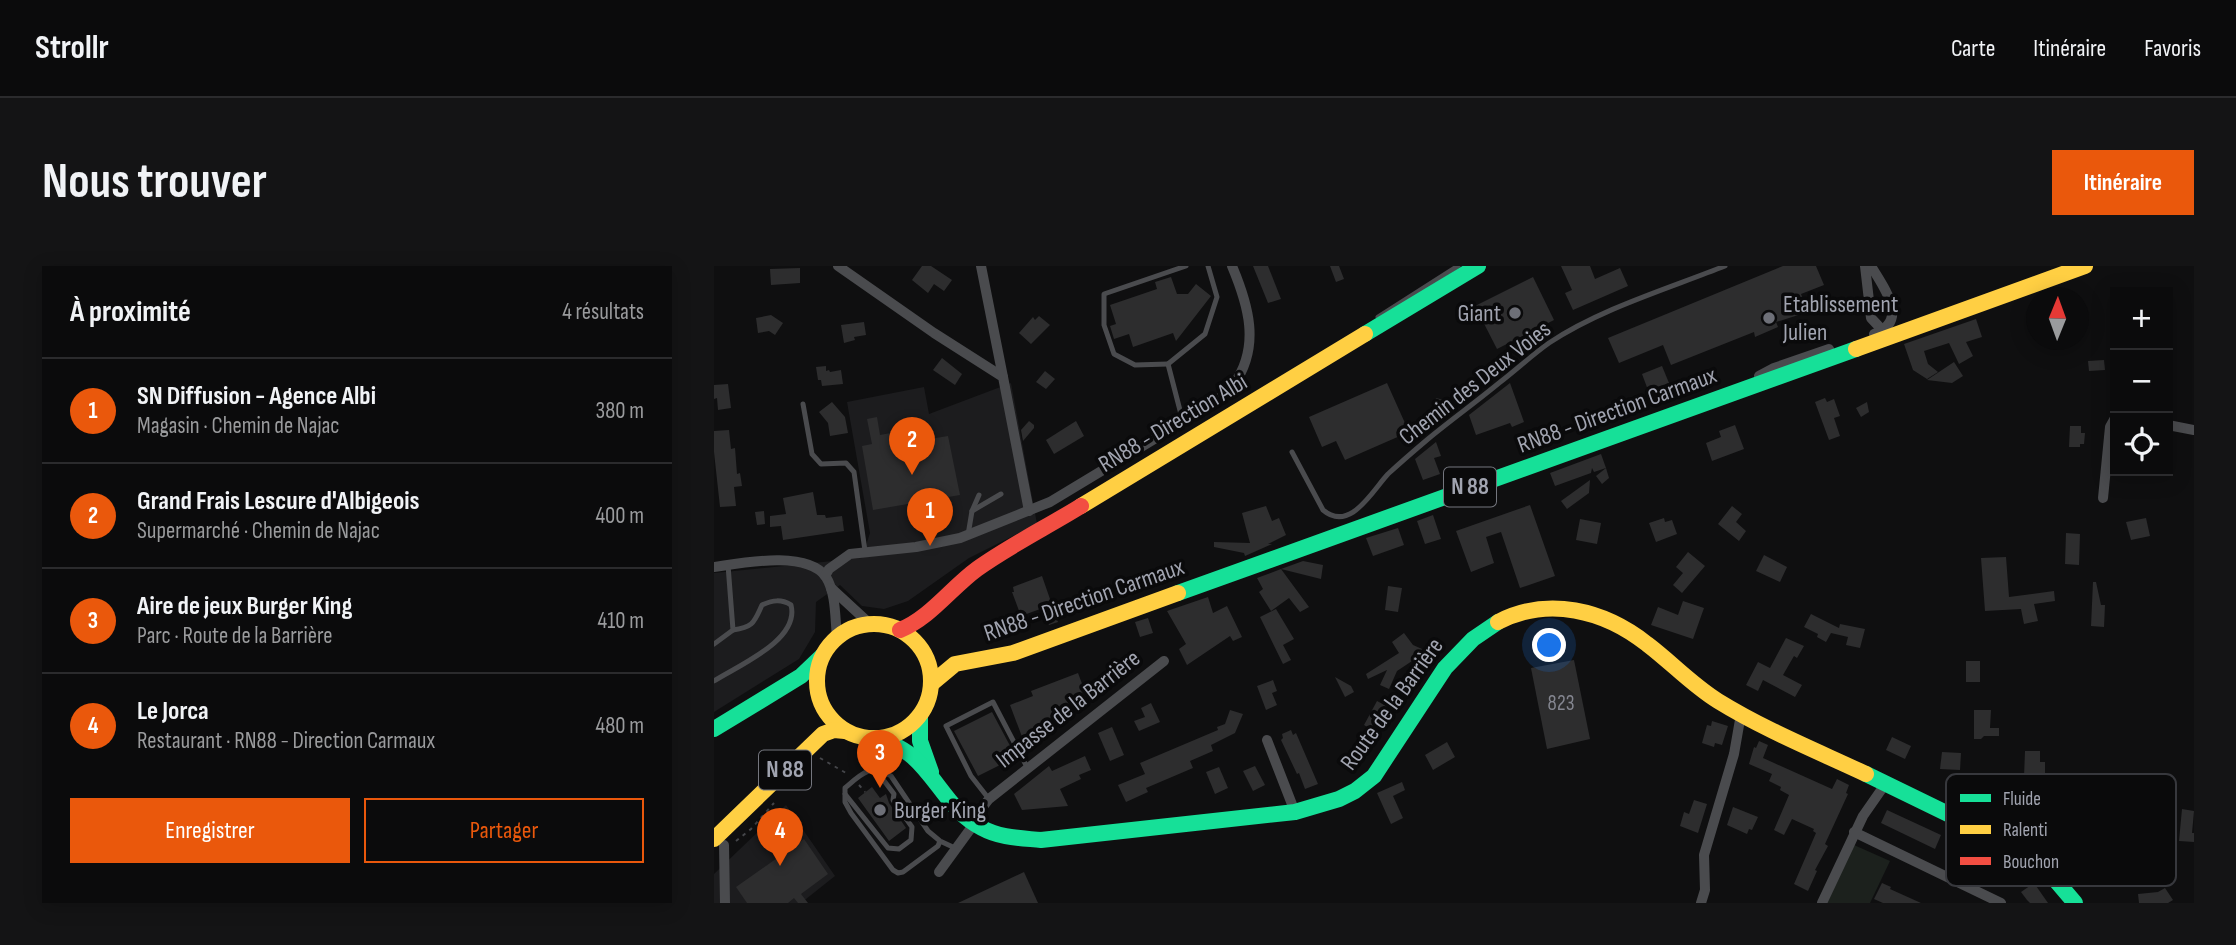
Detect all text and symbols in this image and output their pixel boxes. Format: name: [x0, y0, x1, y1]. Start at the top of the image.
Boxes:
text: Strollr: [35, 28, 109, 68]
text: Carte: [1951, 34, 1995, 63]
text: Itinéraire: [2033, 34, 2106, 63]
text: Favoris: [2144, 34, 2201, 63]
button: Itinéraire: [2052, 150, 2194, 215]
text: Nous trouver: [42, 153, 267, 212]
north arrow: [2026, 287, 2089, 350]
map controls: [2110, 287, 2173, 476]
button: +: [2110, 287, 2173, 350]
place label: Etablissement Julien: [1782, 290, 1898, 347]
text: À proximité: [70, 294, 191, 330]
text: 4 résultats: [562, 298, 644, 326]
place label: Giant: [1458, 299, 1501, 328]
marker: Giant: [1507, 305, 1523, 321]
marker: Etablissement Julien: [1761, 310, 1777, 326]
street label: Chemin des Deux Voies: [1393, 315, 1557, 451]
button: −: [2110, 350, 2173, 413]
street label: RN88 - Direction Carmaux: [1514, 361, 1720, 459]
street label: RN88 - Direction Albi: [1094, 367, 1252, 479]
text: SN Diffusion - Agence Albi: [137, 381, 376, 412]
text: 1: [88, 397, 98, 425]
text: 380 m: [596, 397, 644, 425]
text: Magasin · Chemin de Najac: [137, 412, 340, 440]
button: locate: [2110, 413, 2173, 476]
pin: 2: [889, 417, 935, 475]
road number: N 88: [1444, 468, 1496, 507]
text: Grand Frais Lescure d'Albigeois: [137, 486, 420, 517]
pin: 1: [907, 488, 953, 546]
text: 2: [88, 502, 98, 530]
text: 400 m: [595, 502, 644, 530]
text: Supermarché · Chemin de Najac: [137, 517, 380, 545]
street label: RN88 - Direction Carmaux: [980, 552, 1188, 648]
text: Aire de jeux Burger King: [137, 591, 352, 622]
text: 3: [88, 607, 98, 635]
text: 410 m: [598, 607, 644, 635]
text: Parc · Route de la Barrière: [137, 622, 332, 650]
your location: [1532, 628, 1566, 662]
street label: Route de la Barrière: [1334, 632, 1450, 776]
street label: Impasse de la Barrière: [990, 644, 1146, 774]
house number: 823: [1548, 691, 1575, 716]
text: Le Jorca: [137, 696, 209, 727]
text: 4: [88, 712, 98, 740]
text: 480 m: [596, 712, 644, 740]
text: Restaurant · RN88 - Direction Carmaux: [137, 727, 435, 755]
pin: 3: [857, 730, 903, 788]
road number: N 88: [759, 750, 811, 790]
legend: [1946, 774, 2176, 886]
text: Fluide: [2003, 788, 2041, 811]
place label: Burger King: [894, 796, 986, 825]
button: Enregistrer: [70, 798, 350, 863]
button: Partager: [364, 798, 644, 863]
marker: Burger King: [872, 802, 888, 818]
pin: 4: [757, 808, 803, 866]
text: Ralenti: [2003, 819, 2048, 842]
text: Bouchon: [2003, 851, 2059, 874]

